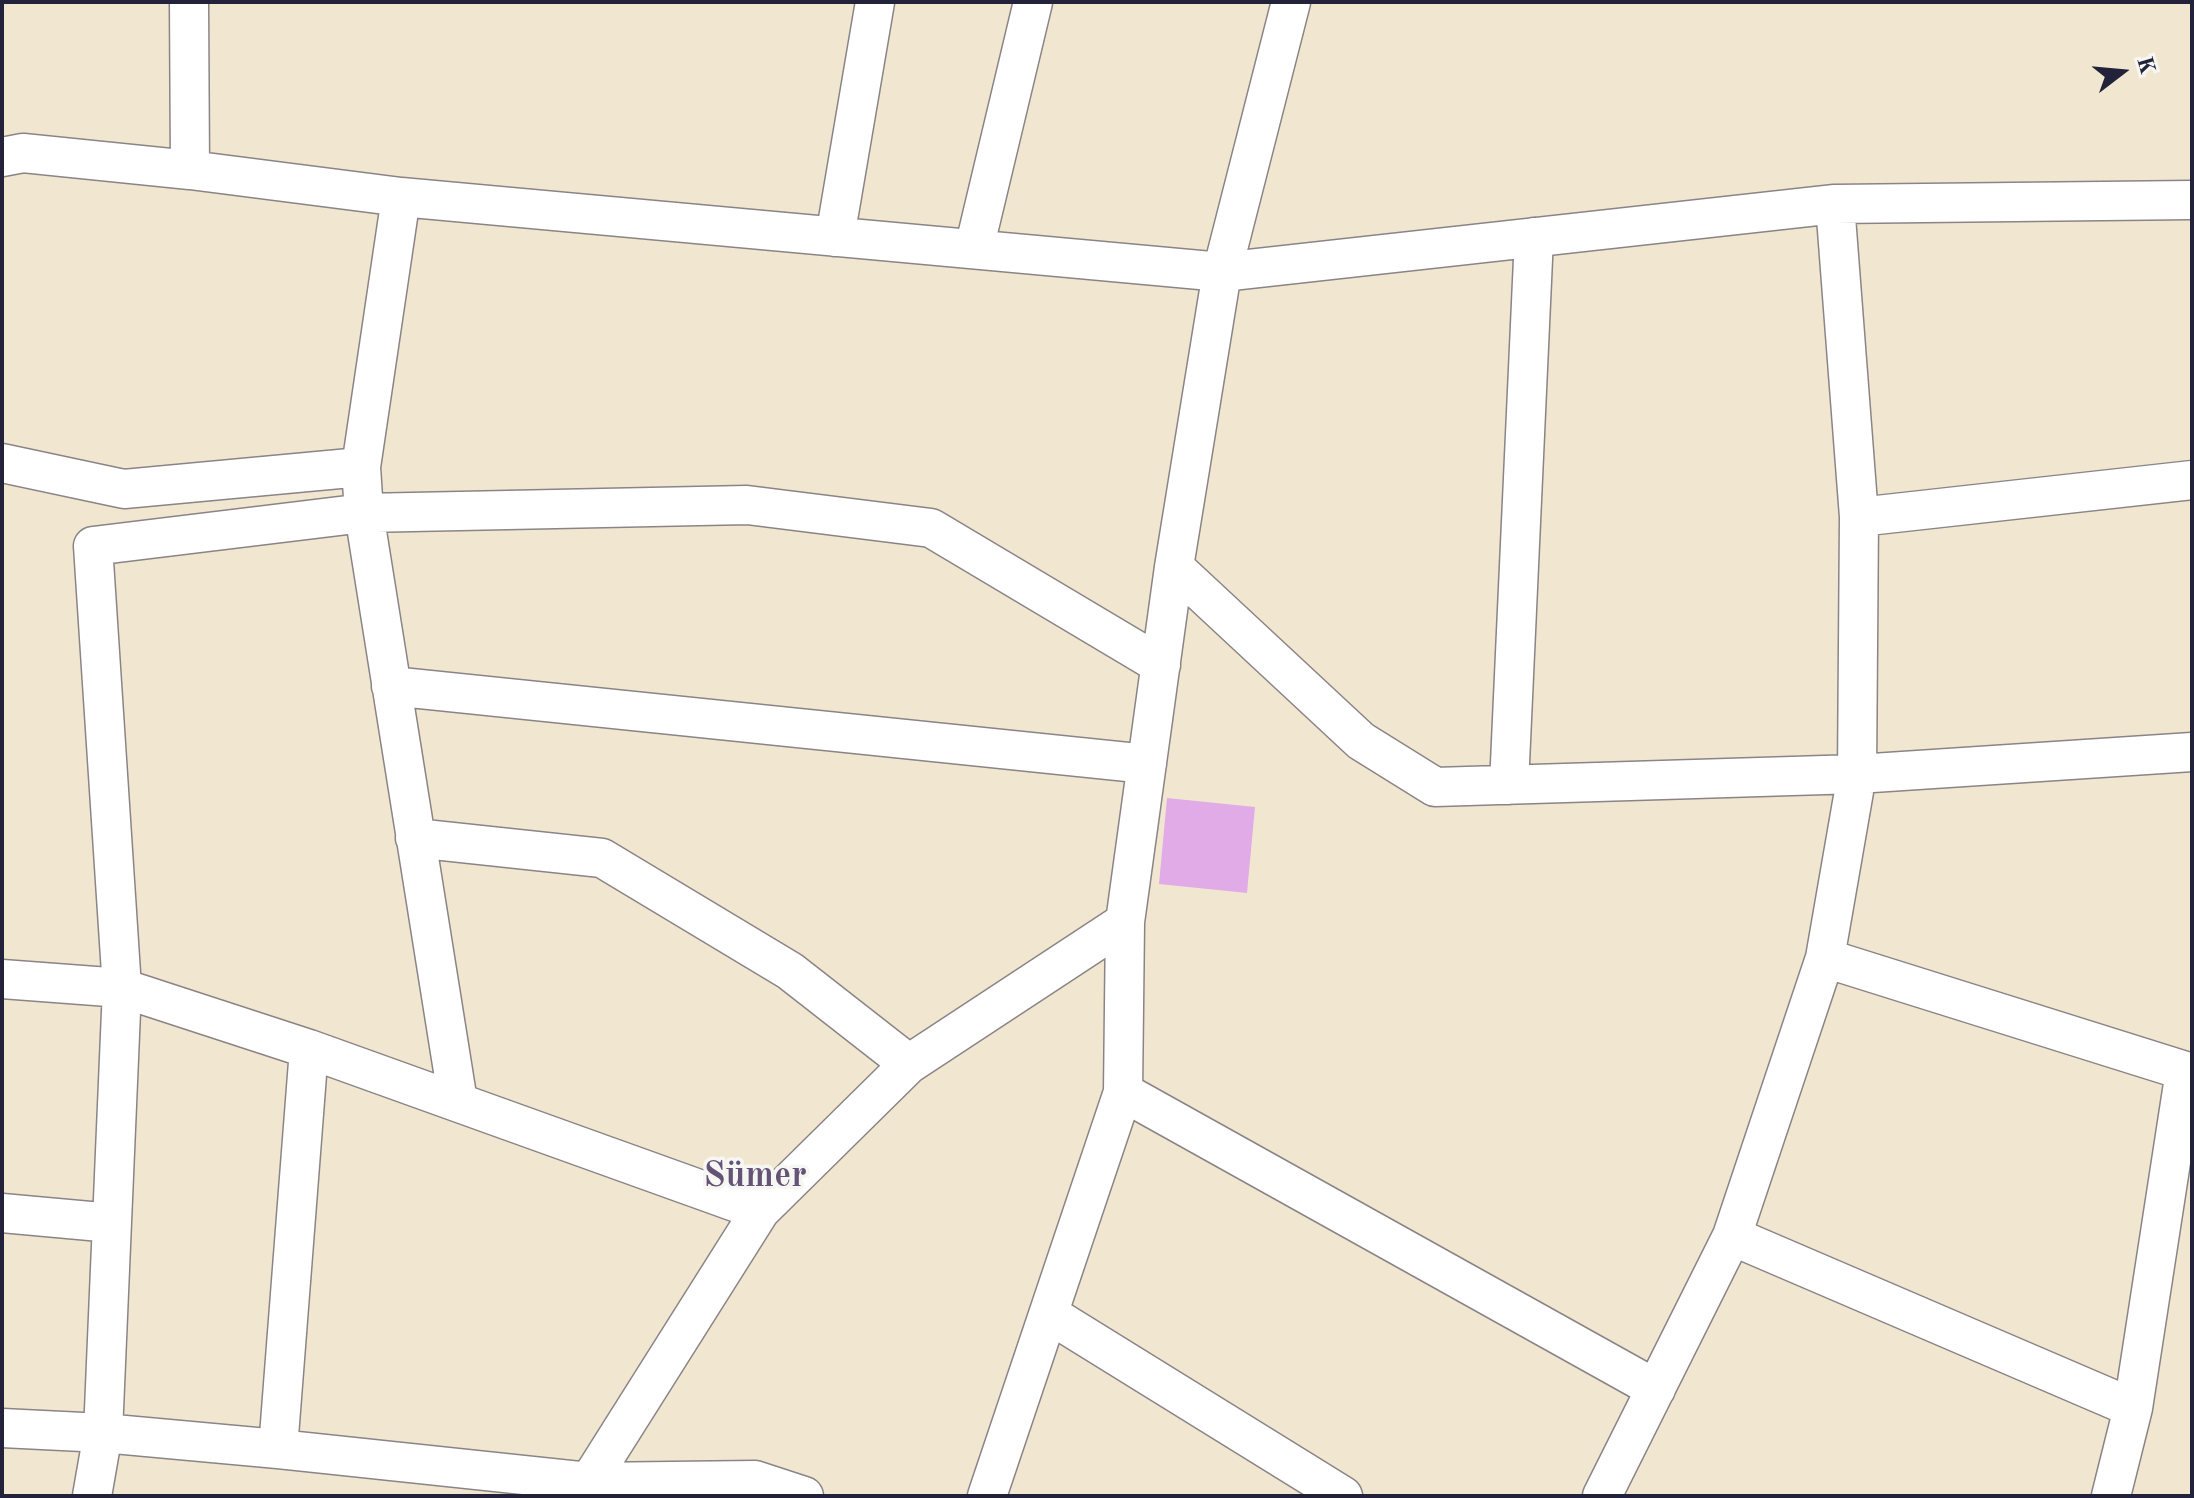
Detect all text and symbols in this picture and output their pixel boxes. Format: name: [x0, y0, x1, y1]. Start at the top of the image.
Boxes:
north arrow: [2082, 32, 2162, 112]
text: K: [2132, 54, 2158, 77]
district label: Sümer: [703, 1155, 807, 1199]

